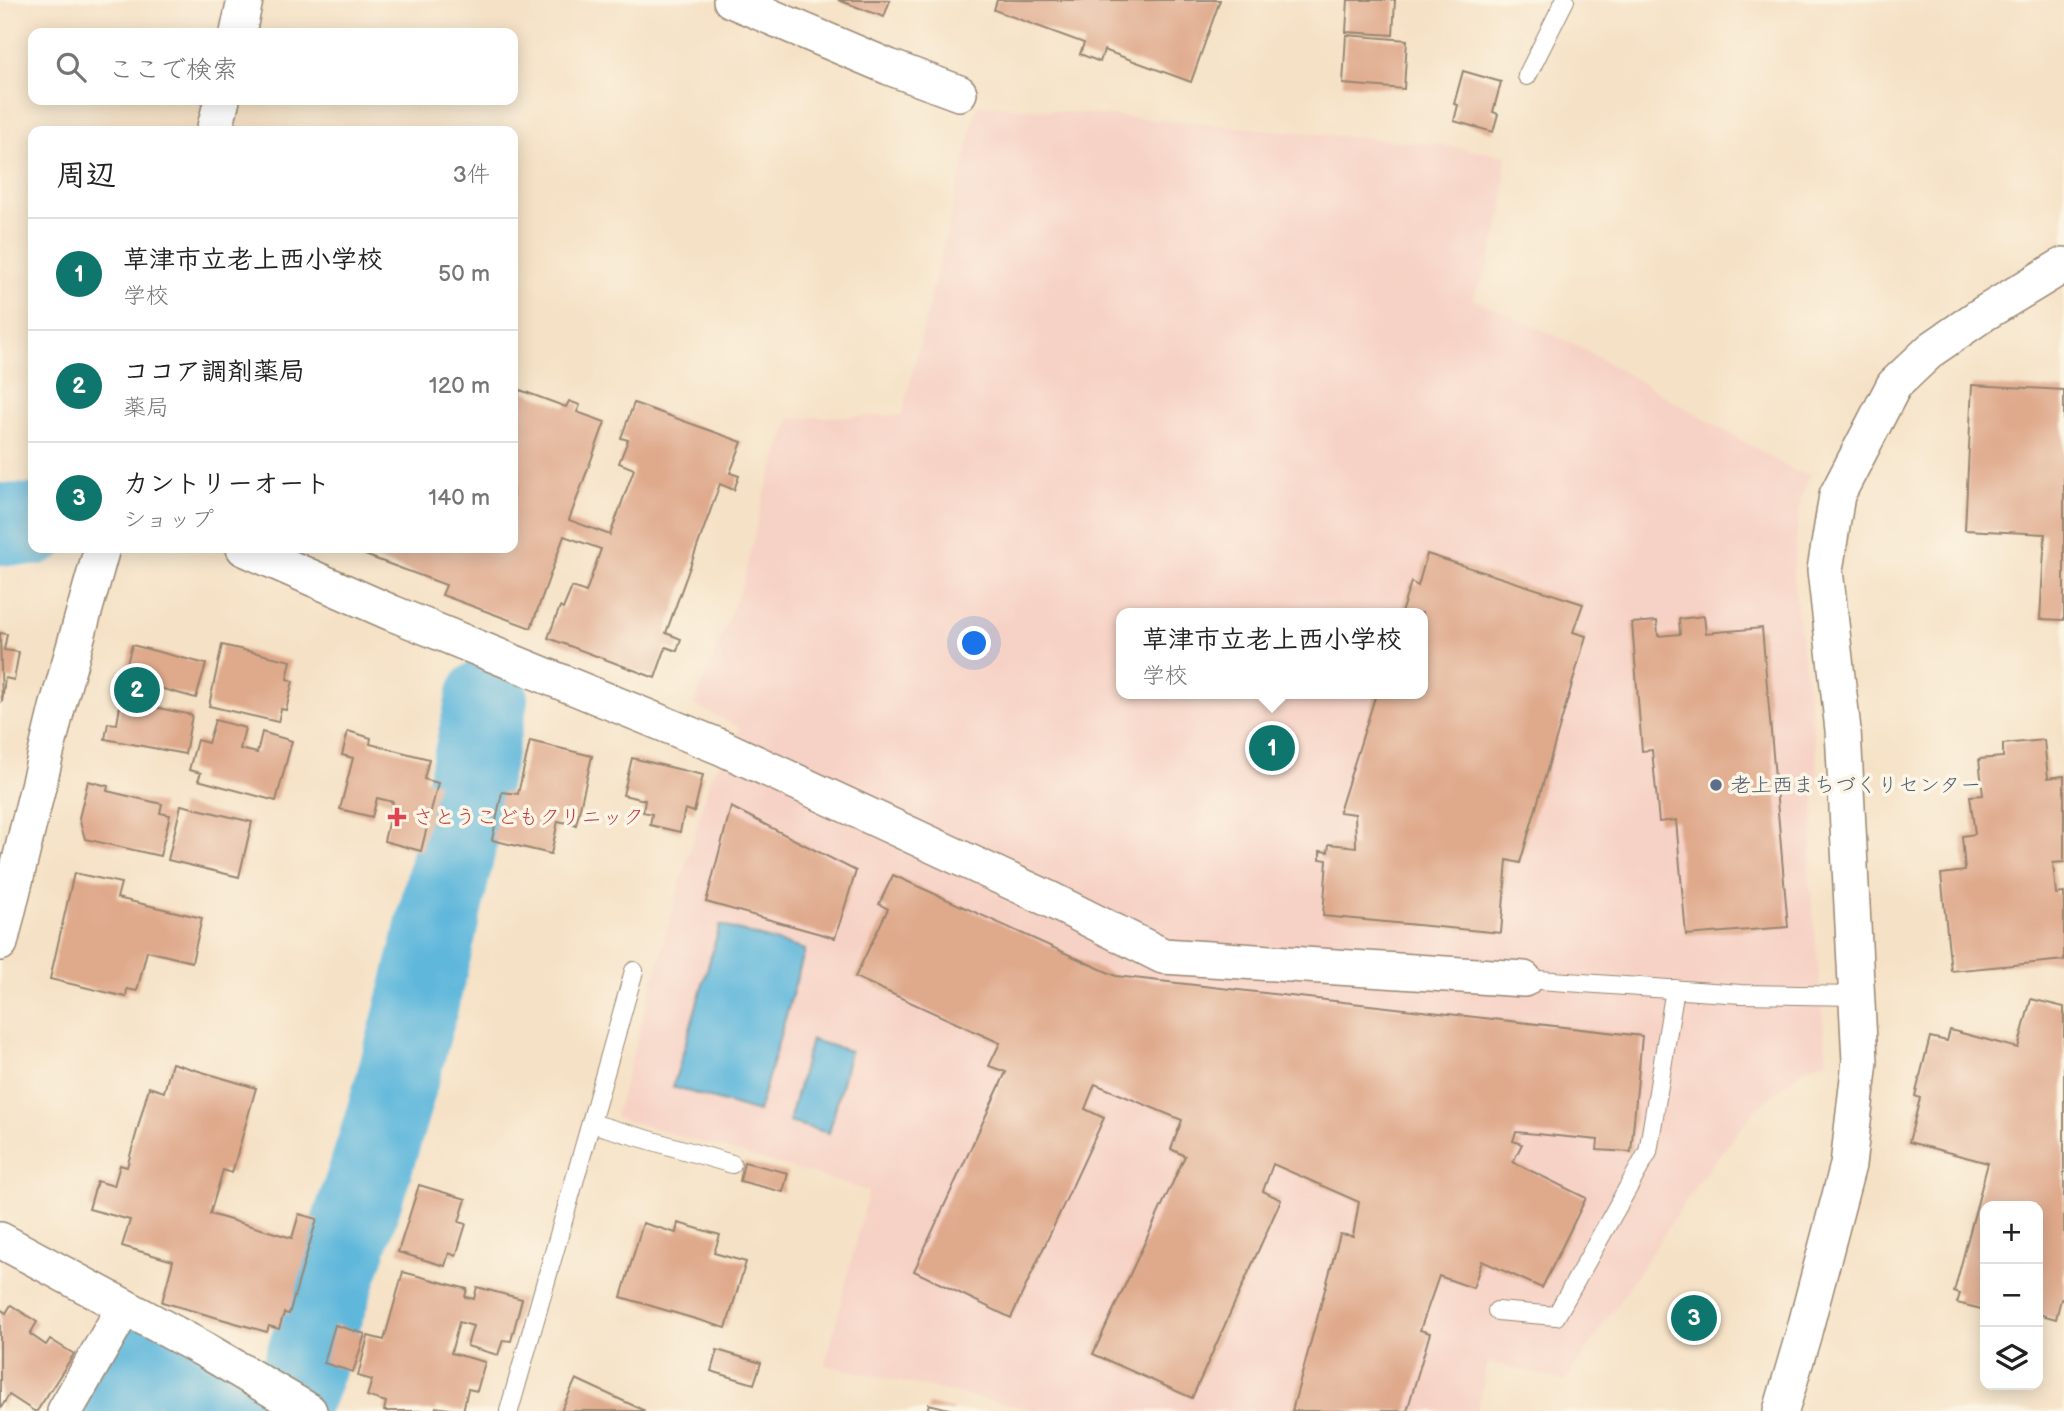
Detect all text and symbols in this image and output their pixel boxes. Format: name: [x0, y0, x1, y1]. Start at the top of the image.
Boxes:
search box: [28, 28, 518, 105]
icon: search: [52, 48, 90, 86]
text: ここで検索: [108, 55, 238, 86]
text: 周辺: [56, 158, 116, 194]
text: 3件: [453, 161, 490, 189]
text: 草津市立老上西小学校: [123, 245, 383, 276]
text: 1: [74, 260, 84, 288]
text: 50 m: [438, 260, 490, 288]
text: 学校: [123, 282, 169, 310]
text: ココア調剤薬局: [123, 357, 305, 388]
text: 2: [72, 372, 86, 400]
text: 120 m: [429, 372, 490, 400]
text: 薬局: [123, 394, 169, 422]
text: カントリーオート: [123, 469, 330, 500]
text: 3: [72, 484, 86, 512]
text: 140 m: [428, 484, 490, 512]
text: ショップ: [123, 506, 214, 534]
popup: [1116, 608, 1428, 699]
text: 草津市立老上西小学校: [1142, 625, 1402, 656]
your location: [957, 626, 991, 660]
text: 学校: [1142, 662, 1188, 690]
pin: 2: [114, 664, 160, 716]
pin: 1: [1249, 722, 1295, 774]
place label: 老上西まちづくりセンター: [1730, 773, 1981, 798]
marker: 老上西まちづくりセンター: [1708, 777, 1724, 793]
place label: さとうこどもクリニック: [413, 805, 644, 830]
marker: さとうこどもクリニック: [387, 807, 407, 827]
map controls: [1980, 1201, 2043, 1390]
button: +: [1980, 1201, 2043, 1264]
button: −: [1980, 1264, 2043, 1327]
pin: 3: [1671, 1292, 1717, 1344]
button: layers: [1980, 1327, 2043, 1390]

